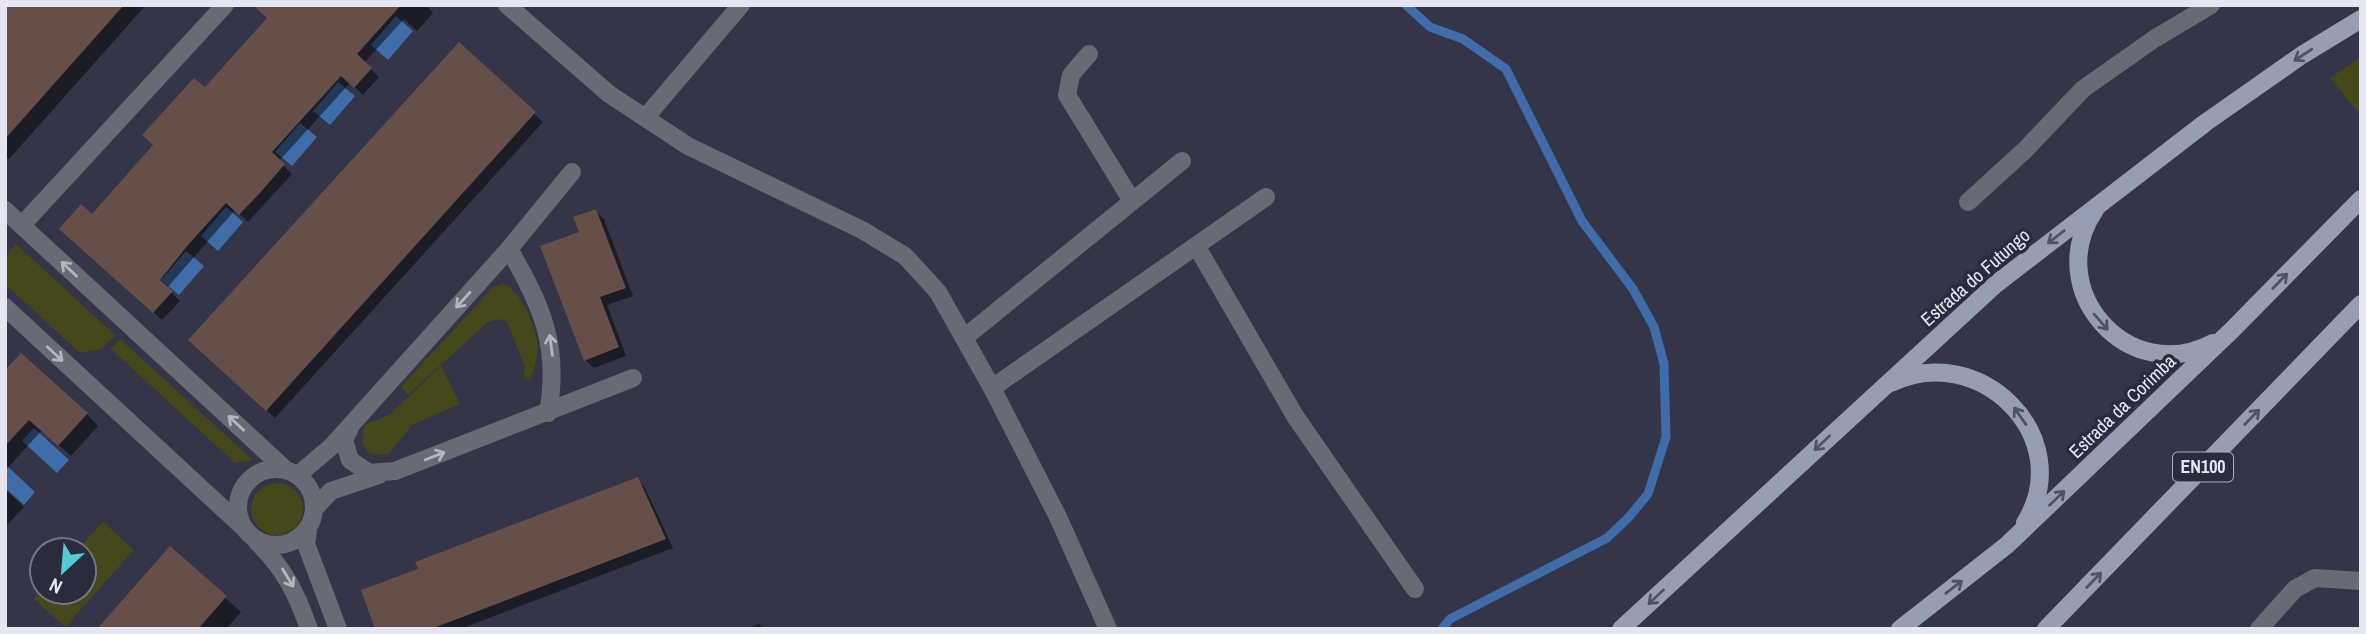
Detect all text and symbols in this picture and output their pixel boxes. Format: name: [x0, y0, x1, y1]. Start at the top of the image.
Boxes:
one-way arrow: [2294, 48, 2313, 62]
street label: Estrada do Futungo: [1915, 222, 2035, 332]
one-way arrow: [2047, 229, 2065, 244]
one-way arrow: [61, 260, 78, 277]
one-way arrow: [2271, 273, 2288, 290]
one-way arrow: [455, 291, 472, 308]
one-way arrow: [2093, 312, 2109, 330]
one-way arrow: [544, 334, 557, 357]
one-way arrow: [46, 345, 63, 362]
street label: Estrada da Corimba: [2063, 348, 2181, 464]
one-way arrow: [2013, 407, 2027, 426]
one-way arrow: [2243, 408, 2260, 425]
one-way arrow: [227, 415, 245, 431]
one-way arrow: [1814, 434, 1831, 451]
one-way arrow: [423, 449, 445, 461]
road number: EN100: [2173, 452, 2233, 481]
one-way arrow: [2048, 489, 2065, 506]
north arrow: [28, 536, 98, 606]
one-way arrow: [281, 568, 295, 588]
text: N: [45, 572, 66, 600]
one-way arrow: [2085, 572, 2102, 589]
one-way arrow: [1945, 580, 1963, 595]
one-way arrow: [1648, 589, 1665, 606]

